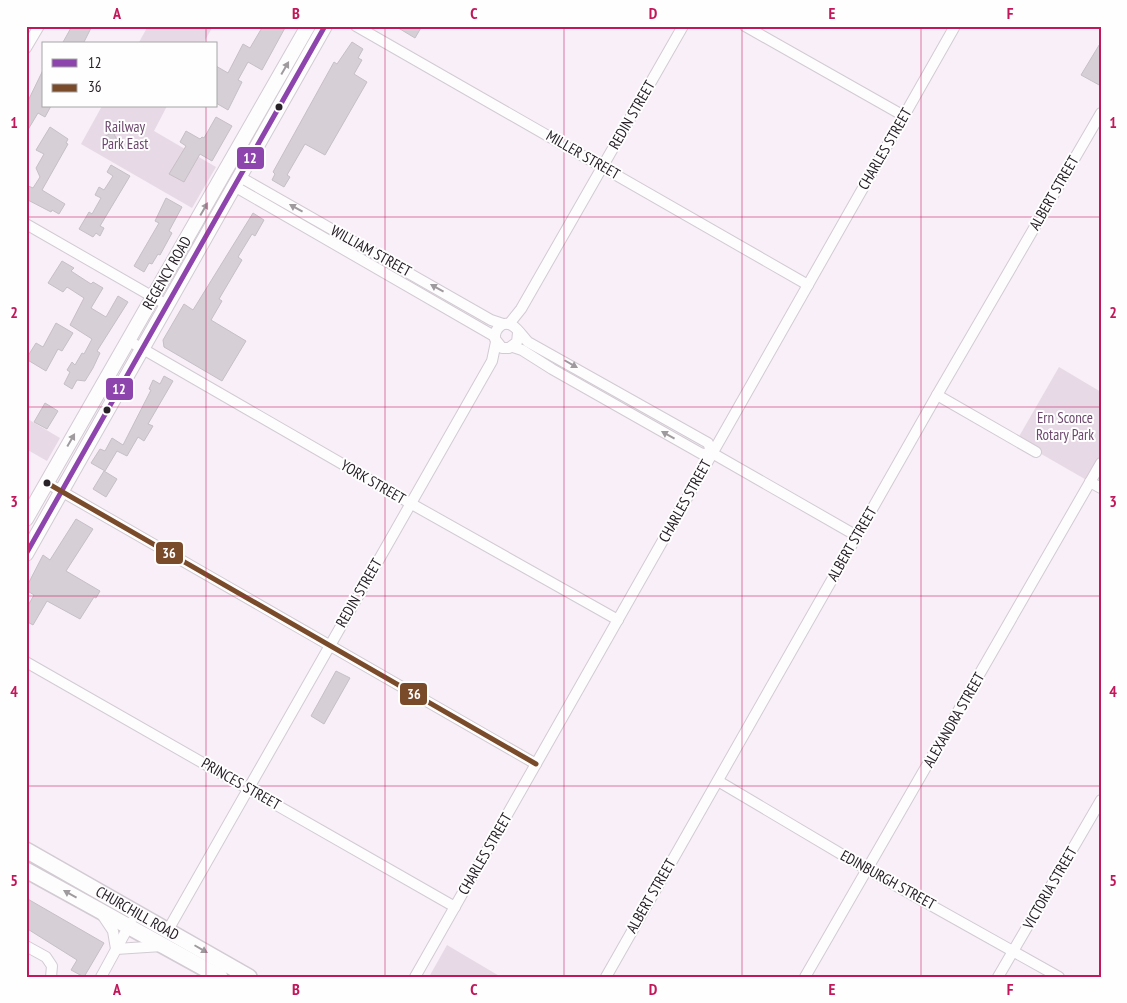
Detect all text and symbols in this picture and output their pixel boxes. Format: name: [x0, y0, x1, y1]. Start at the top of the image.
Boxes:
text: A: [112, 3, 122, 23]
text: B: [292, 3, 300, 23]
text: C: [470, 3, 478, 23]
text: D: [649, 3, 658, 23]
text: E: [829, 3, 836, 23]
text: F: [1007, 3, 1014, 23]
legend: [42, 42, 218, 108]
text: 12: [88, 53, 102, 72]
one-way arrow: [280, 61, 289, 75]
text: 36: [88, 77, 102, 96]
street label: REDIN STREET: [604, 77, 659, 152]
unlabelled marker: [274, 102, 284, 112]
street label: CHARLES STREET: [853, 104, 916, 193]
text: 1: [10, 112, 18, 132]
text: 1: [1109, 112, 1117, 132]
park label: Railway Park East: [102, 117, 148, 153]
street label: MILLER STREET: [543, 126, 624, 183]
line badge: 12: [236, 146, 265, 170]
text: 12: [243, 149, 257, 167]
street label: ALBERT STREET: [1025, 152, 1083, 233]
one-way arrow: [200, 202, 208, 216]
one-way arrow: [289, 204, 302, 213]
street label: WILLIAM STREET: [328, 221, 415, 281]
street label: REGENCY ROAD: [138, 233, 195, 313]
one-way arrow: [431, 284, 444, 293]
text: 2: [10, 302, 18, 322]
text: 2: [1109, 302, 1117, 322]
one-way arrow: [564, 360, 578, 369]
line badge: 12: [105, 377, 134, 401]
text: 12: [112, 380, 126, 398]
unlabelled marker: [102, 405, 112, 415]
park label: Ern Sconce Rotary Park: [1036, 408, 1094, 444]
one-way arrow: [662, 431, 675, 440]
one-way arrow: [67, 434, 76, 447]
street label: YORK STREET: [337, 455, 409, 508]
street label: CHARLES STREET: [654, 456, 715, 545]
unlabelled marker: [42, 478, 52, 488]
text: 3: [10, 491, 18, 511]
text: 3: [1109, 491, 1117, 511]
street label: ALBERT STREET: [823, 503, 881, 584]
line badge: 36: [155, 541, 184, 565]
text: 36: [162, 544, 176, 562]
street label: REDIN STREET: [331, 555, 386, 630]
street label: ALEXANDRA STREET: [919, 669, 989, 771]
text: 4: [10, 681, 18, 701]
text: 4: [1109, 681, 1117, 701]
line badge: 36: [399, 682, 428, 706]
text: 36: [407, 685, 421, 703]
street label: PRINCES STREET: [198, 753, 285, 814]
street label: CHARLES STREET: [453, 809, 516, 898]
street label: VICTORIA STREET: [1018, 843, 1081, 933]
street label: EDINBURGH STREET: [837, 846, 939, 914]
street label: ALBERT STREET: [622, 855, 680, 936]
text: 5: [10, 870, 18, 890]
text: 5: [1109, 870, 1117, 890]
street label: CHURCHILL ROAD: [92, 882, 183, 944]
one-way arrow: [63, 890, 78, 898]
one-way arrow: [193, 945, 208, 953]
text: A: [112, 979, 122, 999]
text: B: [292, 979, 300, 999]
text: C: [470, 979, 478, 999]
text: D: [649, 979, 658, 999]
text: E: [829, 979, 836, 999]
text: F: [1007, 979, 1014, 999]

